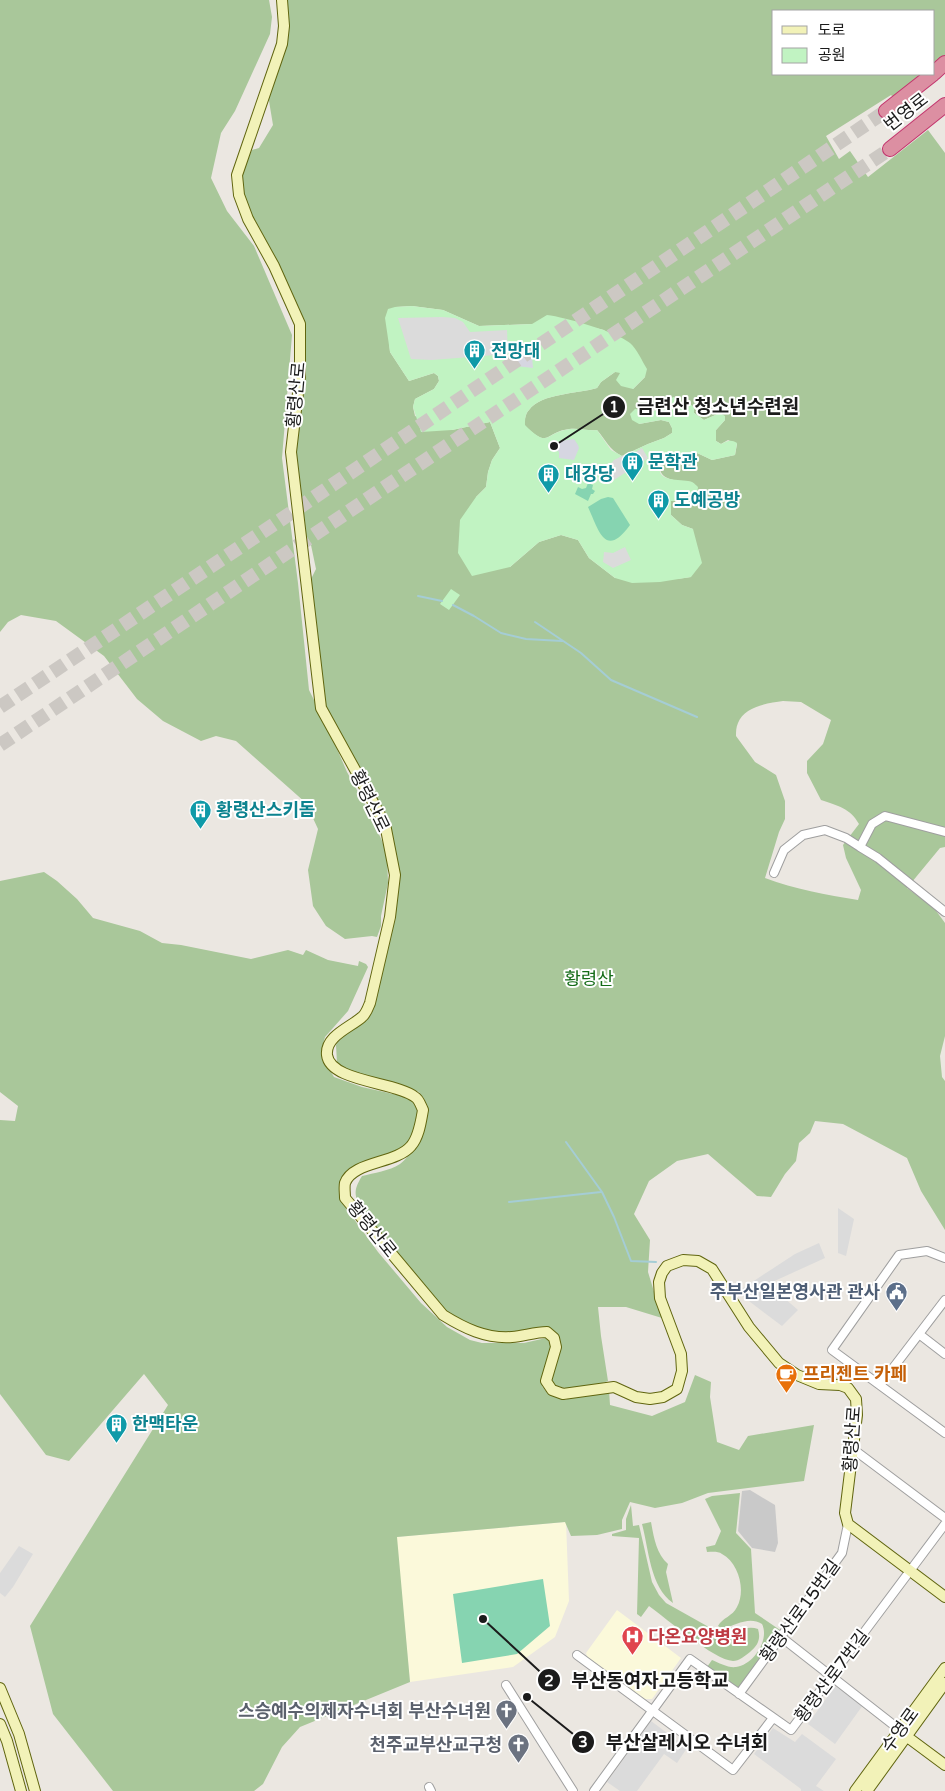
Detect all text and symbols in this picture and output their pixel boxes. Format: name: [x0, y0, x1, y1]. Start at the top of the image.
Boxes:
legend: [772, 10, 935, 75]
text: 도로: [818, 21, 846, 39]
text: 공원: [818, 46, 846, 64]
street label: 번영로: [880, 88, 932, 136]
building icon: 전망대: [463, 339, 487, 370]
place label: 전망대: [491, 340, 541, 362]
street label: 황령산로: [282, 361, 310, 429]
callout: 금련산 청소년수련원: [602, 390, 809, 424]
text: 금련산 청소년수련원: [637, 396, 799, 418]
text: 1: [609, 398, 619, 416]
building icon: 문학관: [620, 450, 644, 481]
place label: 문학관: [648, 451, 698, 473]
building icon: 대강당: [537, 462, 561, 493]
place label: 대강당: [565, 463, 615, 485]
building icon: 도예공방: [646, 488, 670, 519]
place label: 도예공방: [674, 489, 740, 511]
street label: 황령산로: [346, 766, 394, 836]
building icon: 황령산스키돔: [188, 798, 212, 829]
place label: 황령산스키돔: [216, 799, 315, 821]
park label: 황령산: [564, 968, 614, 990]
street label: 황령산로: [343, 1196, 401, 1262]
public building icon: 주부산일본영사관 관사: [884, 1280, 908, 1311]
place label: 주부산일본영사관 관사: [710, 1281, 880, 1303]
cafe icon: 프리젠트 카페: [775, 1362, 799, 1393]
place label: 프리젠트 카페: [803, 1363, 907, 1385]
street label: 황령산로: [839, 1405, 865, 1473]
building icon: 한맥타운: [104, 1412, 128, 1443]
place label: 한맥타운: [132, 1413, 198, 1435]
street label: 황령산로15번길: [755, 1555, 845, 1667]
hospital icon: 다온요양병원: [620, 1625, 644, 1656]
street label: 황령산로7번길: [790, 1625, 874, 1727]
place label: 다온요양병원: [648, 1626, 747, 1648]
callout: 부산동여자고등학교: [537, 1663, 739, 1697]
text: 부산동여자고등학교: [571, 1670, 729, 1692]
text: 2: [544, 1672, 554, 1690]
church icon: 스승예수의제자수녀회 부산수녀원: [495, 1699, 519, 1730]
place label: 스승예수의제자수녀회 부산수녀원: [238, 1700, 491, 1722]
street label: 수영로: [876, 1703, 924, 1757]
callout: 부산살레시오 수녀회: [571, 1725, 778, 1759]
text: 부산살레시오 수녀회: [606, 1732, 768, 1754]
church icon: 천주교부산교구청: [506, 1733, 530, 1764]
text: 3: [578, 1733, 588, 1751]
place label: 천주교부산교구청: [370, 1734, 502, 1756]

